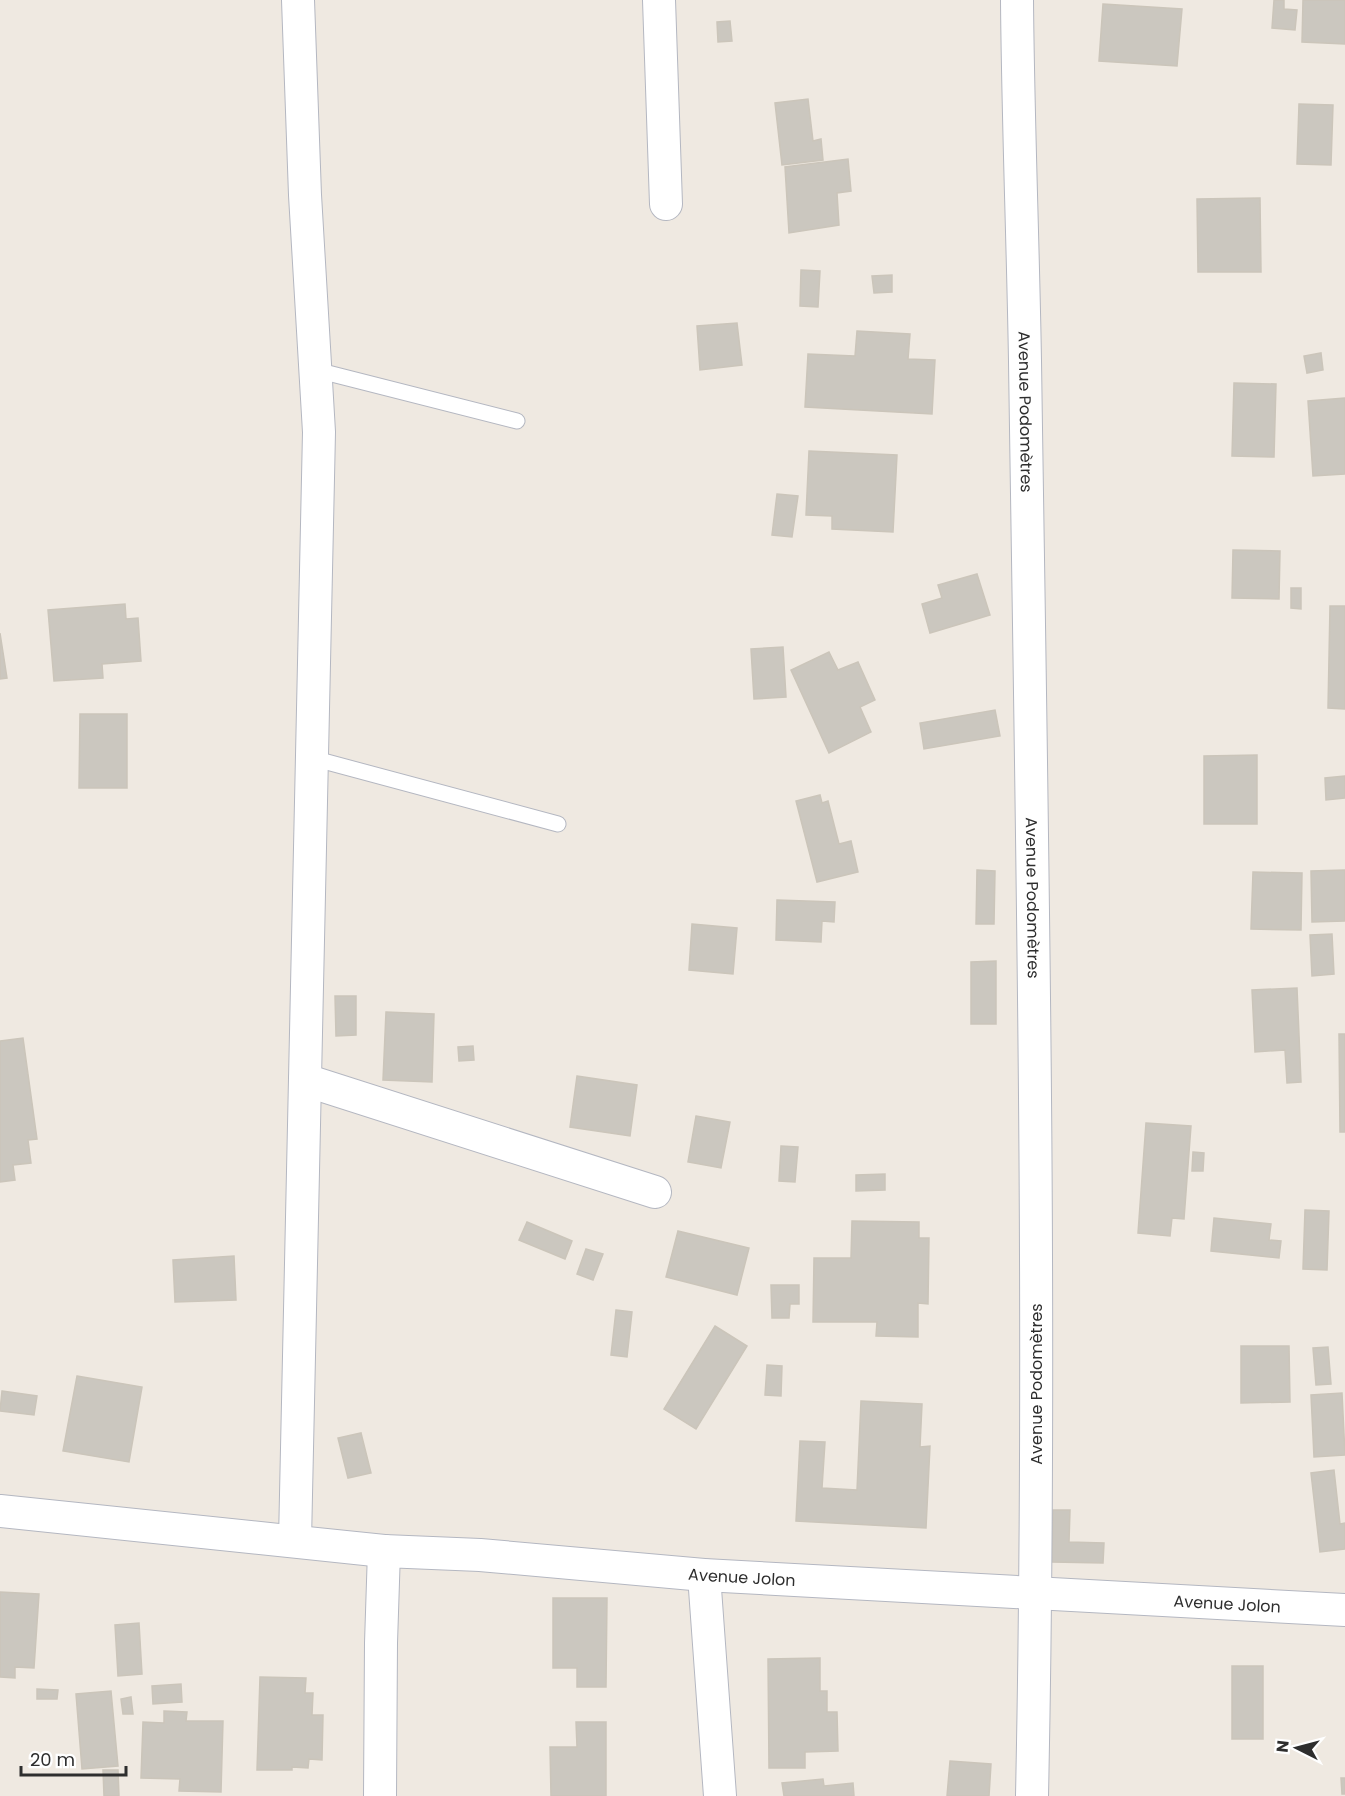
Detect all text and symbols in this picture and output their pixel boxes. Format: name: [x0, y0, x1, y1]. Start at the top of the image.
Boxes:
street label: Avenue Podomètres: [1013, 331, 1038, 493]
street label: Avenue Podomètres: [1020, 817, 1045, 979]
street label: Avenue Podomètres: [1025, 1303, 1048, 1465]
street label: Avenue Jolon: [687, 1562, 796, 1591]
street label: Avenue Jolon: [1173, 1589, 1282, 1618]
north arrow: [1267, 1718, 1327, 1778]
scale bar: [21, 1739, 126, 1777]
text: N: [1271, 1739, 1295, 1754]
text: 20 m: [30, 1747, 75, 1772]

